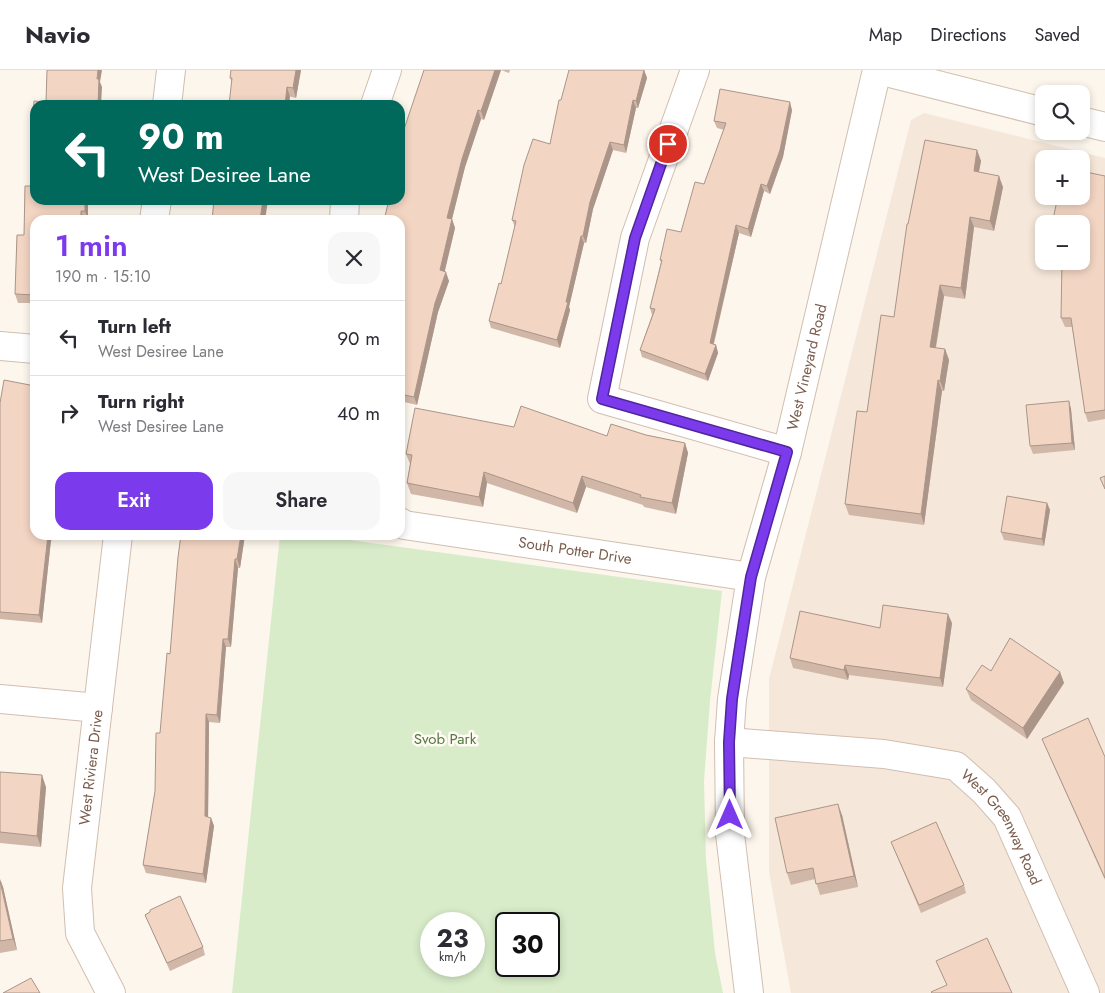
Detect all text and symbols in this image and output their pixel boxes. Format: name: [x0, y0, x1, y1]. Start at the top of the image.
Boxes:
text: Navio: [25, 17, 90, 52]
text: Map: [869, 22, 902, 48]
text: Directions: [930, 22, 1006, 48]
text: Saved: [1034, 22, 1080, 48]
map controls: [1035, 85, 1090, 270]
button: search: [1035, 85, 1090, 140]
text: 90 m: [138, 112, 224, 162]
icon: left: [55, 120, 120, 185]
pin: [647, 123, 689, 165]
icon: arrive: [654, 130, 682, 158]
button: +: [1035, 150, 1090, 205]
text: West Desiree Lane: [138, 158, 311, 190]
button: −: [1035, 215, 1090, 270]
text: 1 min: [55, 224, 128, 267]
button: close: [328, 232, 380, 284]
text: 190 m · 15:10: [55, 265, 151, 288]
street label: West Vineyard Road: [781, 302, 833, 433]
text: Turn left: [98, 313, 171, 340]
icon: left: [55, 324, 83, 352]
text: 90 m: [337, 325, 380, 352]
text: West Desiree Lane: [98, 340, 224, 363]
text: Turn right: [98, 388, 184, 415]
icon: right: [55, 399, 83, 427]
text: 40 m: [337, 400, 380, 427]
text: West Desiree Lane: [98, 415, 224, 438]
button: Exit: [55, 472, 213, 530]
button: Share: [223, 472, 380, 530]
street label: South Potter Drive: [517, 531, 634, 570]
street label: West Riviera Drive: [73, 708, 109, 827]
park label: Svob Park: [414, 728, 477, 750]
street label: West Greenway Road: [956, 764, 1047, 889]
position arrow: [703, 788, 755, 840]
speed limit sign: 30: [495, 912, 560, 977]
text: 23: [437, 920, 468, 956]
text: km/h: [439, 948, 466, 966]

